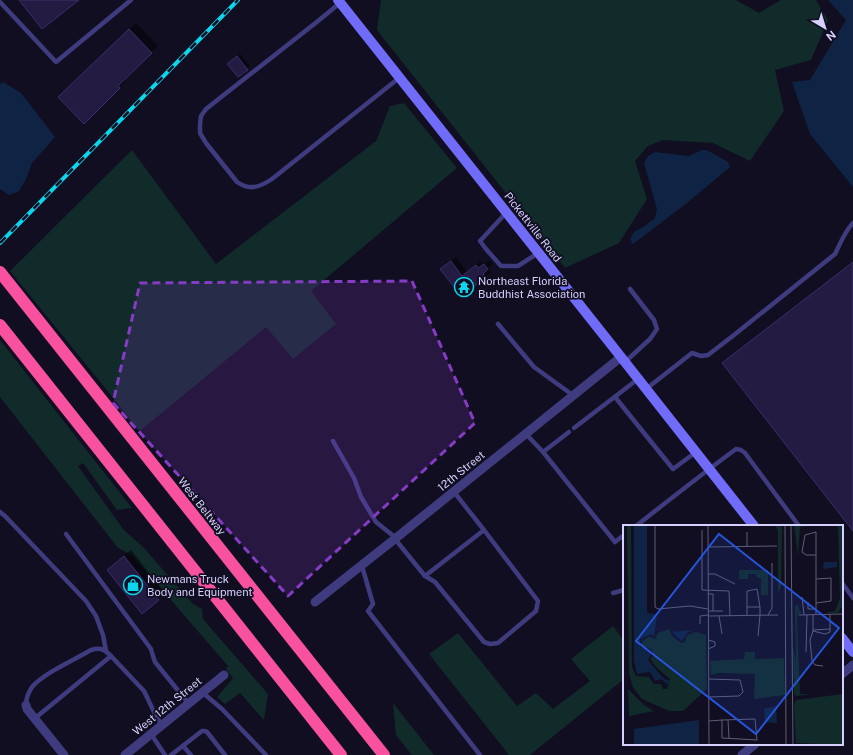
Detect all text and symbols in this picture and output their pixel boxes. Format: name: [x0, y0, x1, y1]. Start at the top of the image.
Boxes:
north arrow: [805, 8, 845, 48]
text: N: [824, 29, 838, 43]
street label: Pickettville Road: [502, 190, 564, 264]
place label: Northeast Florida Buddhist Association: [478, 275, 585, 300]
temple icon: Northeast Florida Buddhist Association: [453, 276, 475, 298]
street label: 12th Street: [435, 449, 487, 493]
street label: West Beltway: [176, 475, 228, 537]
inset map: [623, 525, 843, 745]
place label: Newmans Truck Body and Equipment: [147, 573, 253, 598]
shop icon: Newmans Truck Body and Equipment: [122, 574, 144, 596]
street label: West 12th Street: [130, 675, 204, 737]

